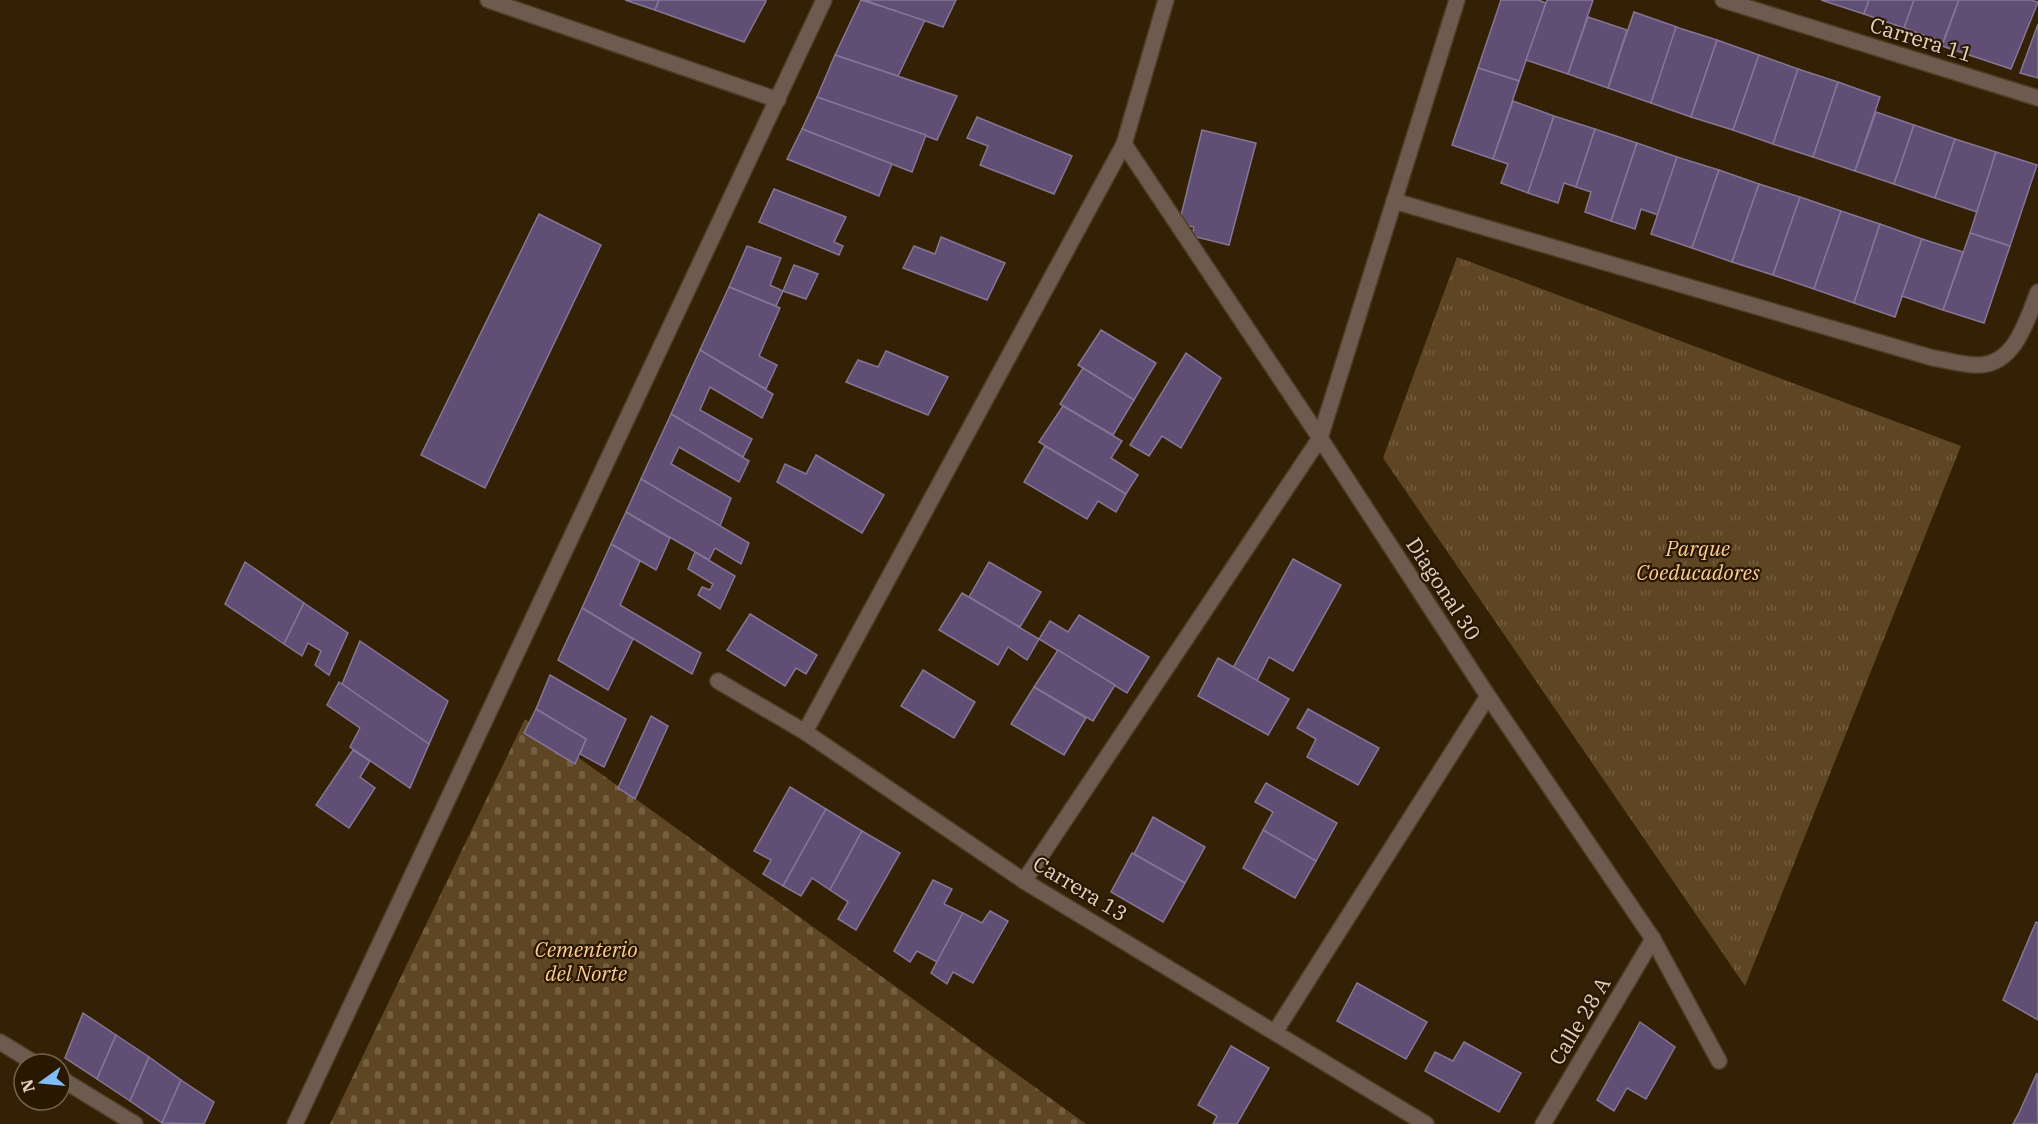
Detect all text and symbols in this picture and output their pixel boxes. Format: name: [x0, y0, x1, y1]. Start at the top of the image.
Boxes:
street label: Carrera 11: [1867, 10, 1976, 68]
street label: Diagonal 30: [1400, 532, 1487, 645]
park label: Parque Coeducadores: [1636, 534, 1760, 586]
street label: Carrera 13: [1028, 849, 1133, 927]
park label: Cementerio del Norte: [534, 935, 638, 987]
street label: Calle 28 A: [1542, 971, 1617, 1070]
north arrow: [12, 1052, 72, 1112]
text: N: [16, 1077, 39, 1095]

